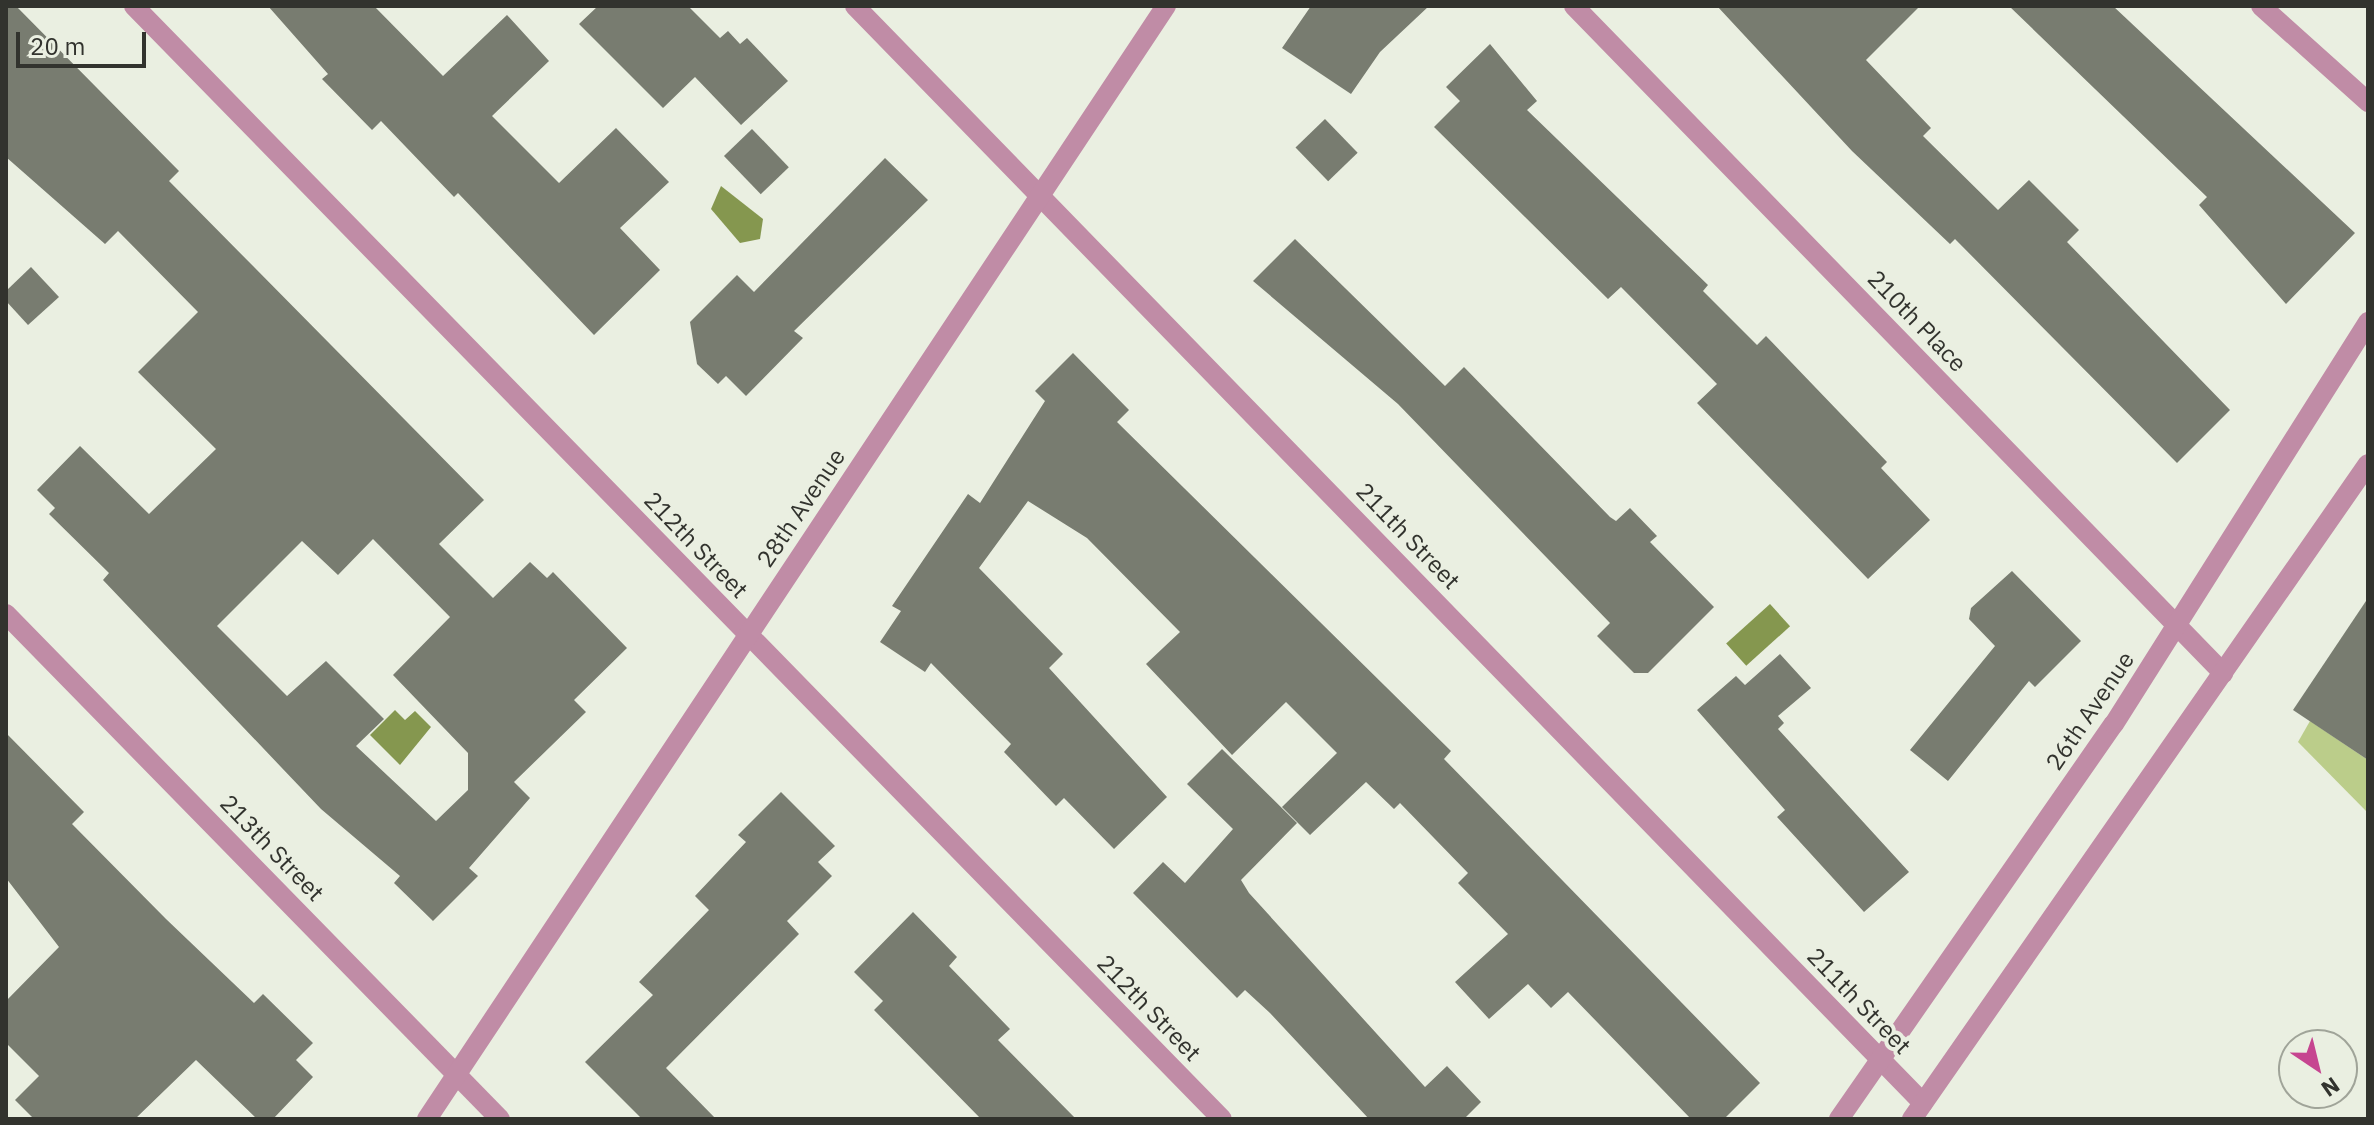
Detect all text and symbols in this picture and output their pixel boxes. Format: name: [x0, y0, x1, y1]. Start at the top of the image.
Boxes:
scale bar: [20, 16, 150, 66]
text: 20 m: [30, 30, 85, 62]
street label: 210th Place: [1862, 264, 1972, 378]
street label: 28th Avenue: [751, 443, 851, 573]
street label: 211th Street: [1350, 477, 1466, 595]
street label: 212th Street: [638, 486, 754, 604]
street label: 26th Avenue: [2040, 646, 2140, 776]
street label: 213th Street: [214, 789, 330, 907]
street label: 211th Street: [1801, 942, 1917, 1060]
street label: 212th Street: [1091, 949, 1207, 1067]
north arrow: [2278, 1029, 2358, 1109]
text: N: [2316, 1071, 2346, 1104]

